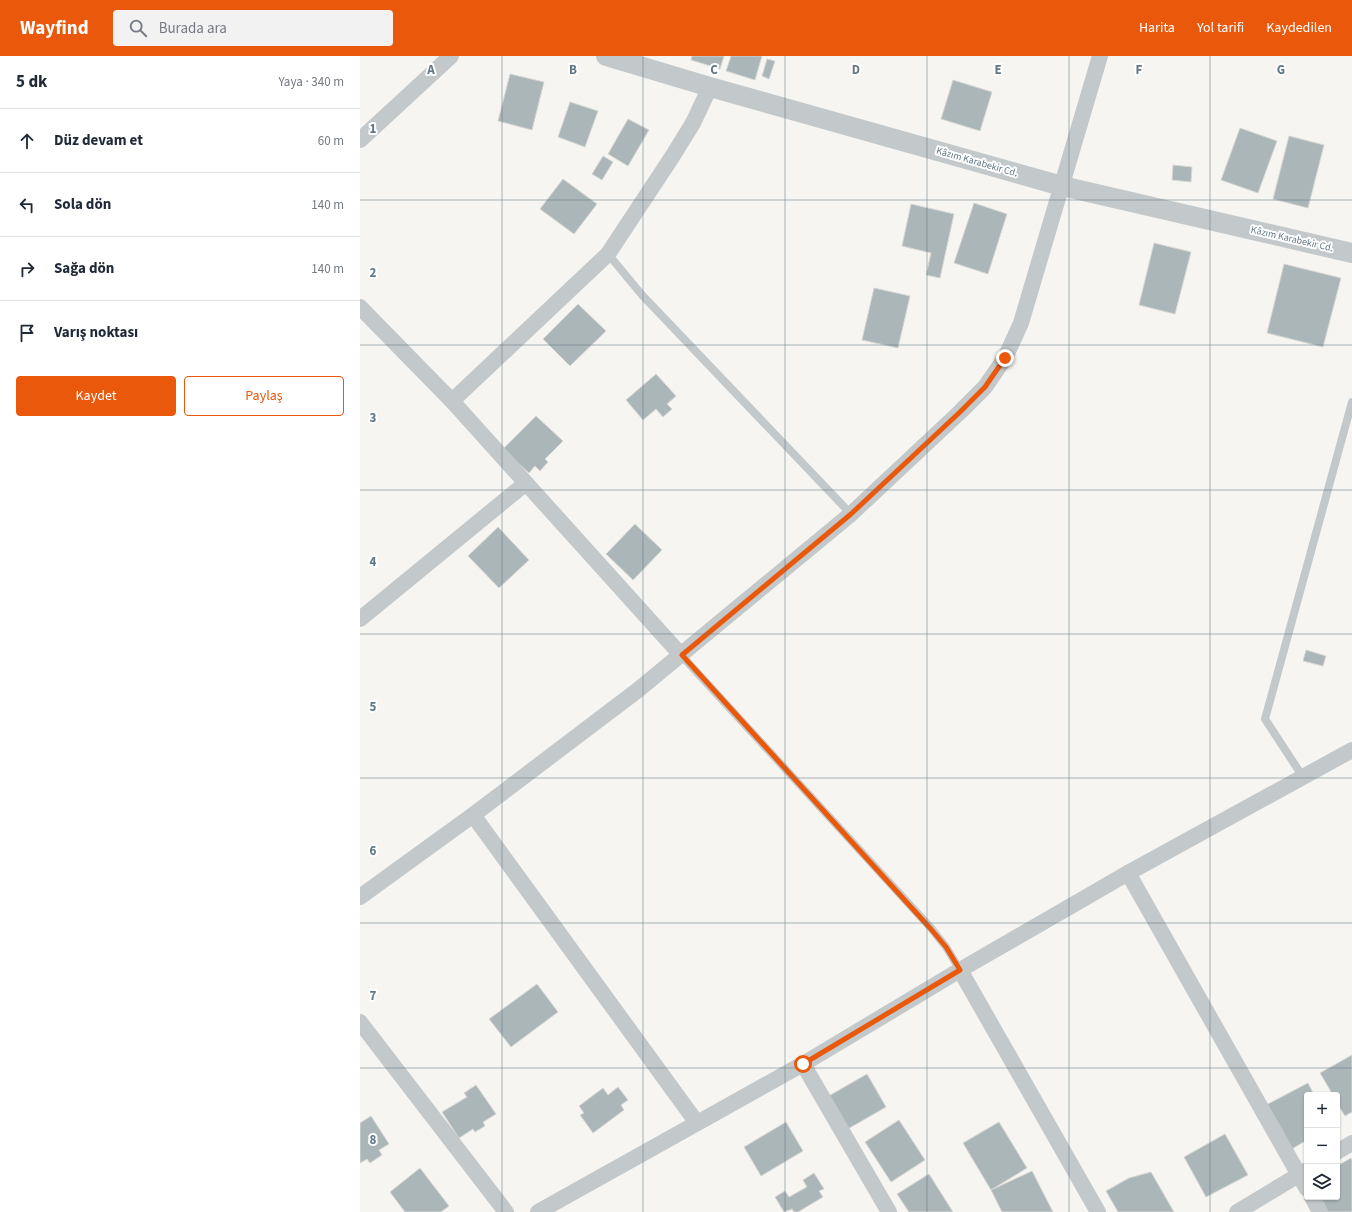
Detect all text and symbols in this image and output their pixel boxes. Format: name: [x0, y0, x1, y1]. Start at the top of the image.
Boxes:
search box: [113, 10, 393, 46]
text: Wayfind: [20, 15, 89, 42]
icon: search: [127, 17, 149, 39]
text: Burada ara: [159, 18, 227, 39]
text: Harita: [1139, 18, 1175, 38]
text: Yol tarifi: [1197, 18, 1244, 38]
text: Kaydedilen: [1266, 18, 1332, 38]
text: A: [426, 61, 435, 79]
text: B: [569, 61, 577, 79]
text: C: [710, 61, 718, 79]
text: D: [852, 61, 860, 79]
text: E: [994, 61, 1002, 79]
text: F: [1136, 61, 1143, 79]
text: G: [1277, 61, 1285, 79]
text: 5 dk: [16, 70, 47, 94]
text: Yaya · 340 m: [279, 73, 344, 91]
text: 1: [370, 120, 377, 138]
icon: ahead: [16, 130, 38, 152]
text: Düz devam et: [54, 130, 143, 151]
text: 60 m: [318, 132, 344, 150]
street label: Kâzım Karabekir Cd.: [935, 144, 1019, 180]
icon: left: [16, 194, 38, 216]
text: Sola dön: [54, 194, 111, 215]
text: 140 m: [311, 196, 344, 214]
street label: Kâzım Karabekir Cd.: [1249, 223, 1335, 255]
icon: right: [16, 258, 38, 280]
text: Sağa dön: [54, 258, 114, 279]
text: 140 m: [311, 260, 344, 278]
text: 2: [370, 264, 377, 282]
icon: arrive: [16, 322, 38, 344]
text: Varış noktası: [54, 322, 138, 343]
route end: [996, 349, 1014, 367]
button: Kaydet: [16, 376, 176, 416]
button: Paylaş: [184, 376, 344, 416]
text: 3: [370, 409, 377, 427]
text: 4: [370, 553, 377, 571]
text: 5: [370, 698, 377, 716]
text: 6: [370, 842, 377, 860]
text: 7: [370, 987, 377, 1005]
route start: [794, 1055, 812, 1073]
map controls: [1304, 1092, 1340, 1200]
button: +: [1304, 1092, 1340, 1128]
button: −: [1304, 1128, 1340, 1164]
text: 8: [370, 1131, 377, 1149]
button: layers: [1304, 1164, 1340, 1200]

